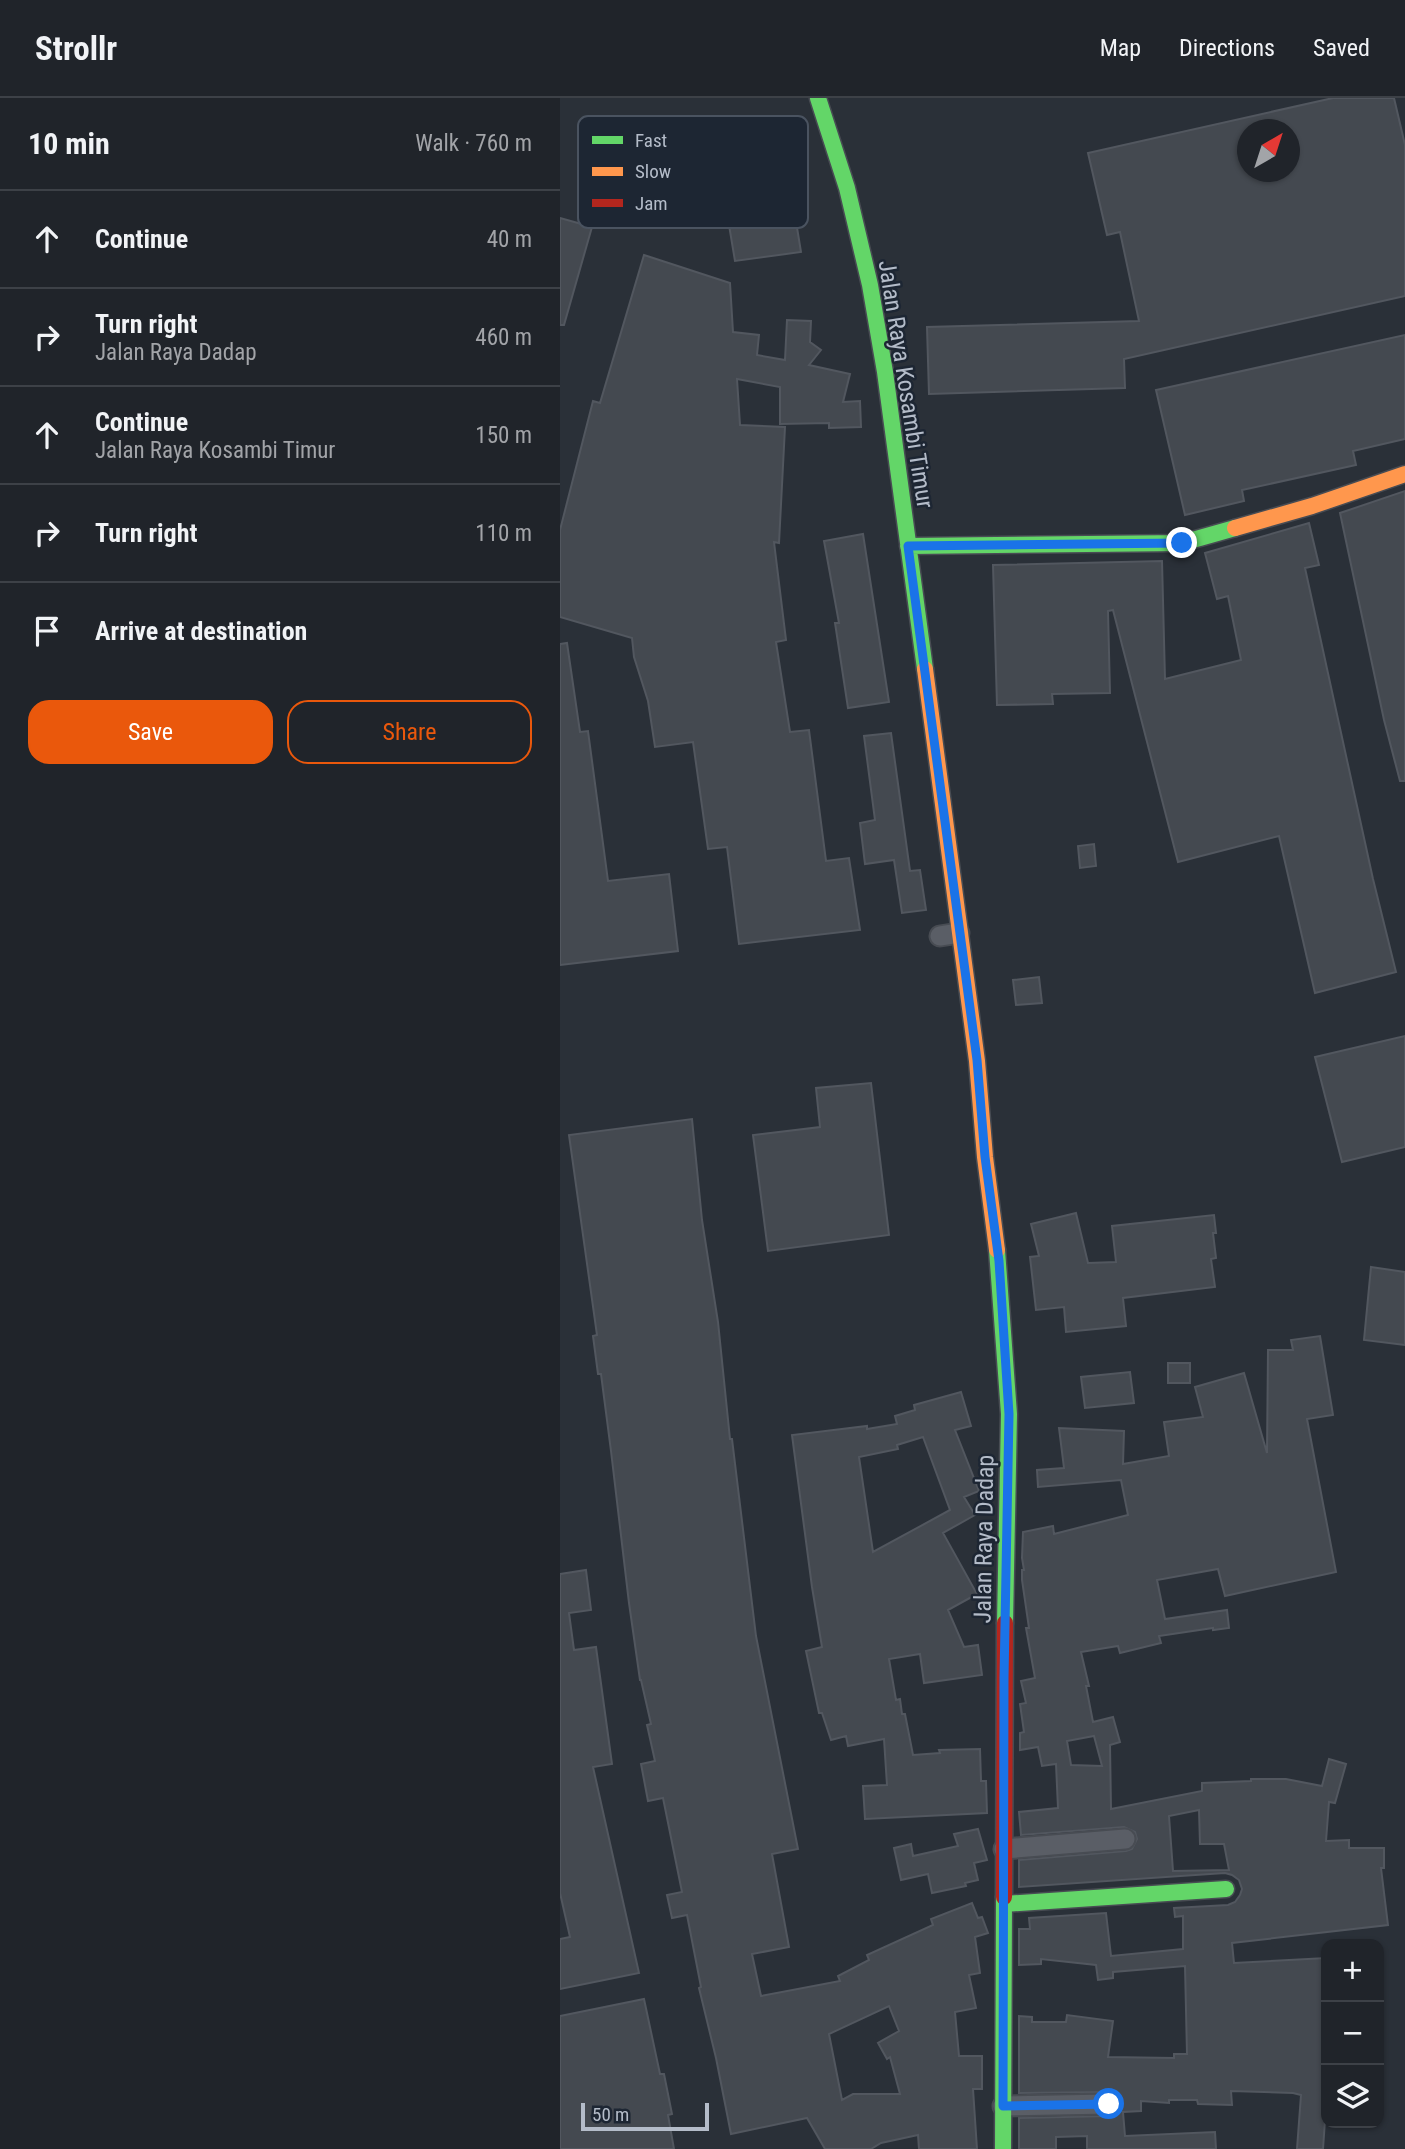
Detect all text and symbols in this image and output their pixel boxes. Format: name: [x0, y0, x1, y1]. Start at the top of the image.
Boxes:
text: Strollr: [35, 29, 117, 68]
text: Map: [1100, 34, 1141, 62]
text: Directions: [1179, 34, 1275, 62]
text: Saved: [1313, 34, 1370, 62]
legend: [578, 116, 808, 228]
north arrow: [1237, 119, 1300, 182]
text: 10 min: [28, 126, 110, 161]
text: Fast: [635, 129, 667, 152]
text: Walk · 760 m: [415, 130, 532, 157]
text: Slow: [635, 160, 671, 183]
text: Jam: [635, 192, 668, 215]
icon: ahead: [28, 220, 66, 258]
text: Continue: [95, 224, 188, 254]
text: 40 m: [487, 226, 532, 253]
street label: Jalan Raya Kosambi Timur: [873, 258, 939, 510]
text: Turn right: [95, 309, 197, 339]
icon: right: [28, 318, 66, 356]
text: 460 m: [475, 324, 532, 351]
text: Jalan Raya Dadap: [95, 339, 257, 366]
text: Continue: [95, 407, 188, 437]
icon: ahead: [28, 416, 66, 454]
text: 150 m: [475, 422, 532, 449]
text: Jalan Raya Kosambi Timur: [95, 437, 335, 464]
icon: right: [28, 514, 66, 552]
text: Turn right: [95, 518, 197, 548]
text: 110 m: [475, 520, 532, 547]
route end: [1166, 527, 1197, 558]
icon: arrive: [28, 612, 66, 650]
text: Arrive at destination: [95, 616, 307, 646]
button: Save: [28, 700, 273, 764]
button: Share: [287, 700, 532, 764]
street label: Jalan Raya Dadap: [969, 1454, 999, 1624]
map controls: [1321, 1939, 1384, 2128]
button: +: [1321, 1939, 1384, 2002]
button: −: [1321, 2002, 1384, 2065]
button: layers: [1321, 2065, 1384, 2128]
route start: [1093, 2088, 1124, 2119]
scale bar: [581, 2100, 709, 2132]
text: 50 m: [592, 2103, 629, 2126]

